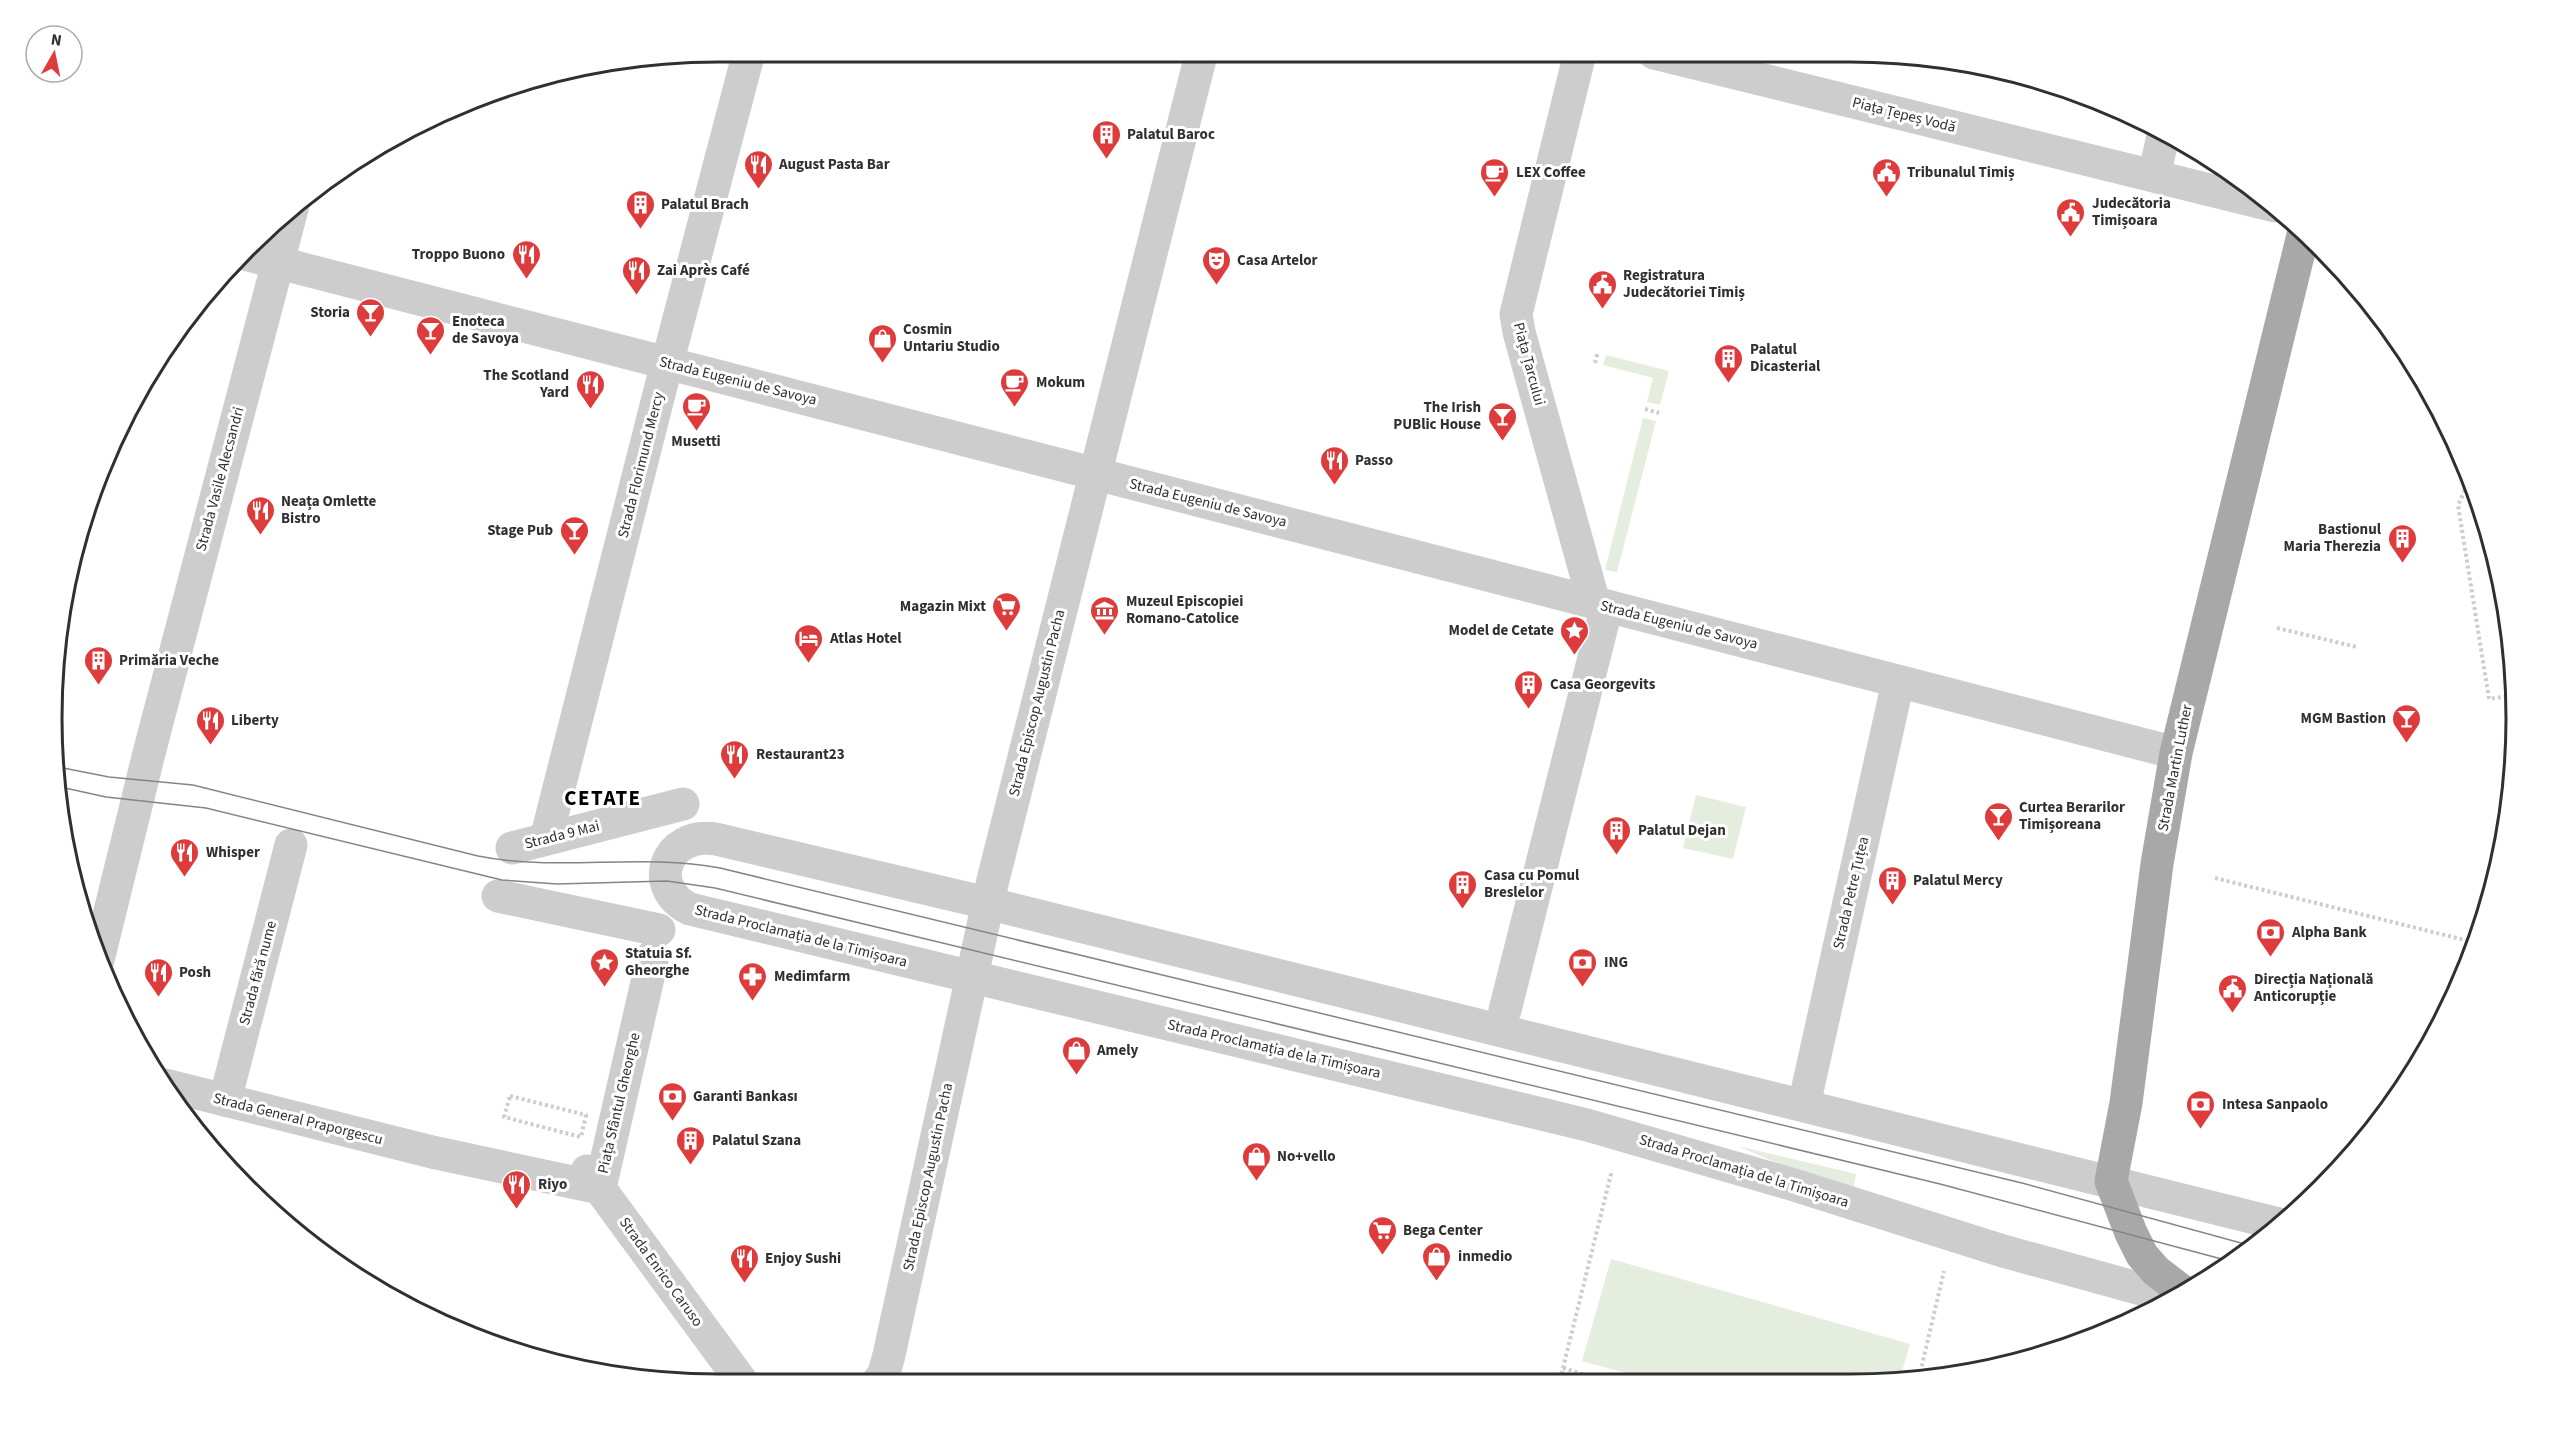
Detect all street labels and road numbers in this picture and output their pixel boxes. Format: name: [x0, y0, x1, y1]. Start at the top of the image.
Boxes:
street label: Piața Țepeș Vodă: [1850, 92, 1958, 138]
street label: Piața Țarcului: [1508, 320, 1550, 408]
street label: Strada Eugeniu de Savoya: [657, 351, 819, 411]
street label: Strada Florimund Mercy: [613, 390, 669, 540]
street label: Strada Vasile Alecsandri: [191, 404, 249, 554]
street label: Strada Eugeniu de Savoya: [1127, 473, 1289, 533]
street label: Strada Eugeniu de Savoya: [1598, 595, 1760, 655]
street label: Strada Episcop Augustin Pacha: [1004, 607, 1070, 799]
street label: Strada Martin Luther: [2152, 702, 2198, 833]
street label: Strada 9 Mai: [522, 816, 602, 854]
street label: Strada Petre Țuțea: [1828, 835, 1874, 951]
street label: Strada Proclamația de la Timișoara: [693, 899, 909, 973]
street label: Strada fără nume: [234, 918, 282, 1028]
street label: Strada Proclamația de la Timișoara: [1165, 1014, 1383, 1084]
street label: Piața Sfântul Gheorghe: [593, 1030, 645, 1176]
street label: Strada Episcop Augustin Pacha: [898, 1081, 958, 1273]
street label: Strada General Praporgescu: [211, 1088, 385, 1150]
street label: Strada Proclamația de la Timișoara: [1637, 1129, 1851, 1213]
street label: Strada Enrico Caruso: [614, 1213, 708, 1331]

